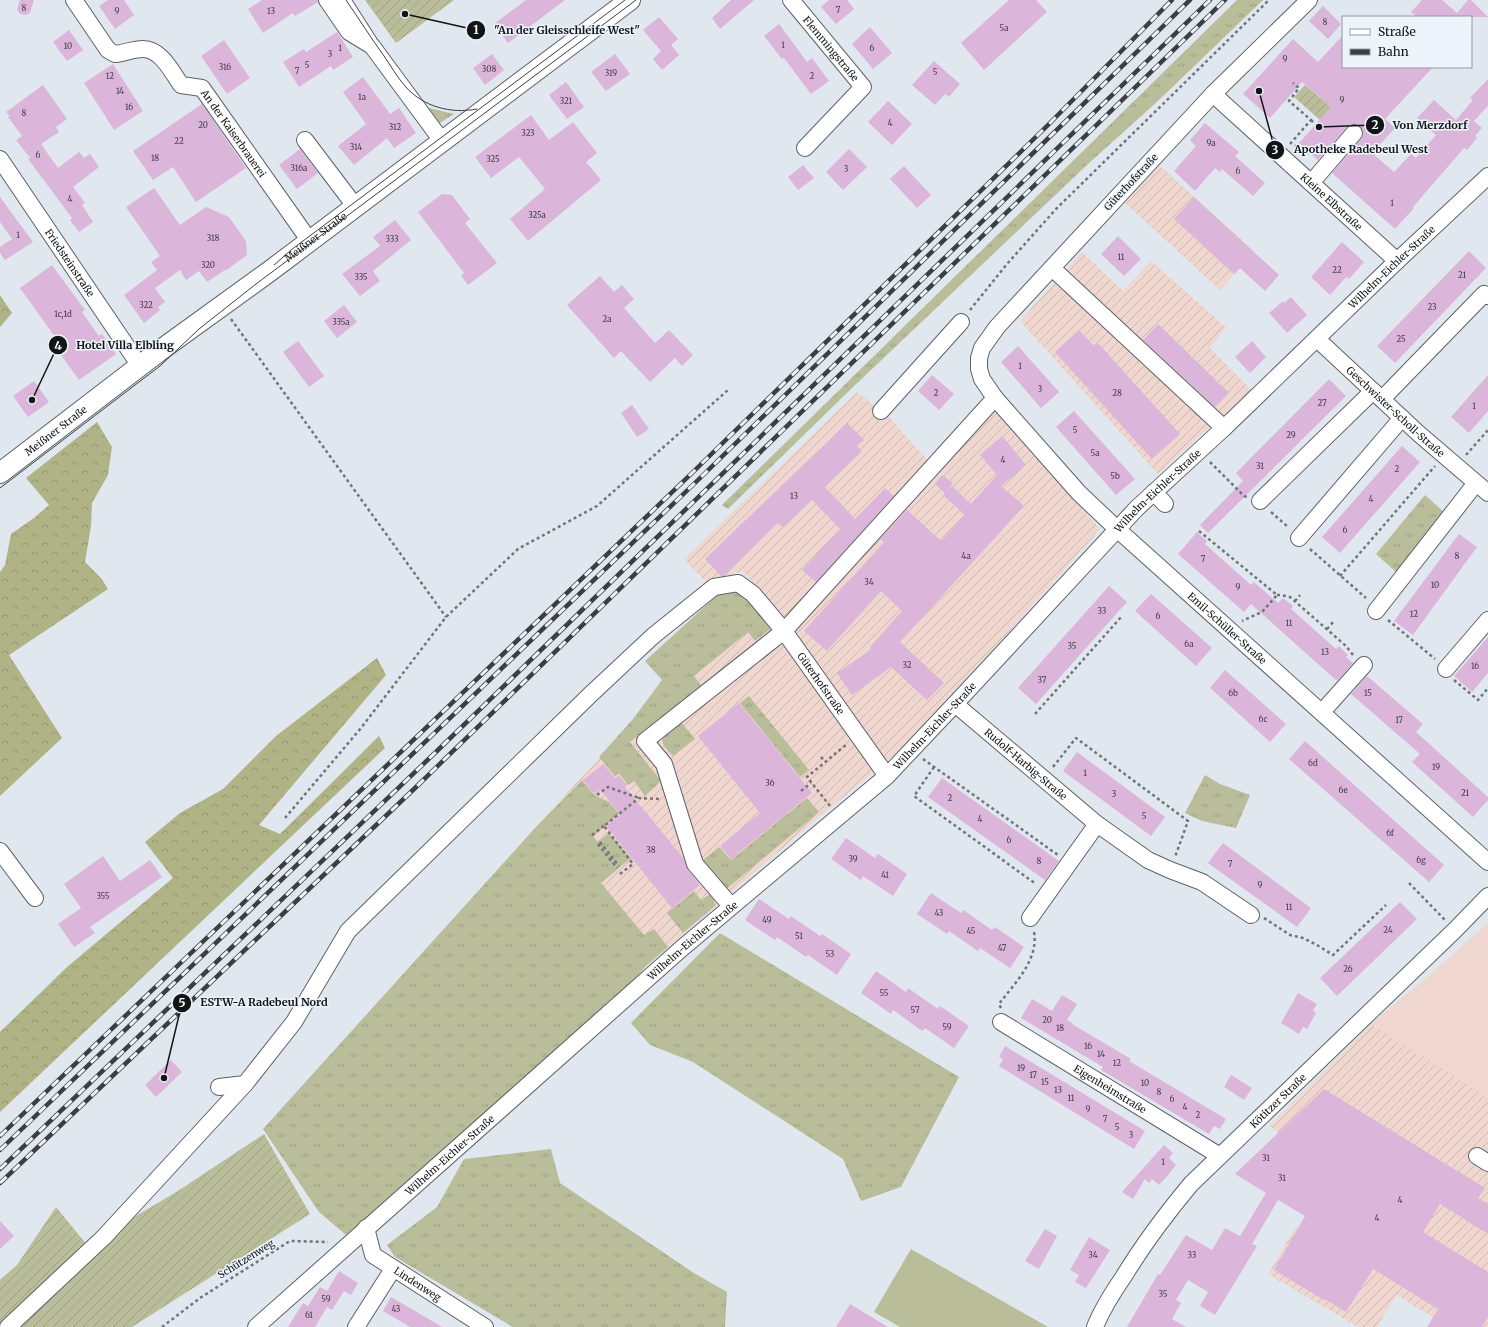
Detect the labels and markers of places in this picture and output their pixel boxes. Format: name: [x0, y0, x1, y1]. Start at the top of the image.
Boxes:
callout: "An der Gleisschleife West": [466, 18, 648, 41]
callout: Von Merzdorf: [1365, 113, 1475, 136]
callout: Apotheke Radebeul West: [1265, 138, 1436, 161]
callout: Hotel Villa Elbling: [48, 334, 182, 357]
callout: ESTW-A Radebeul Nord: [172, 991, 336, 1014]

